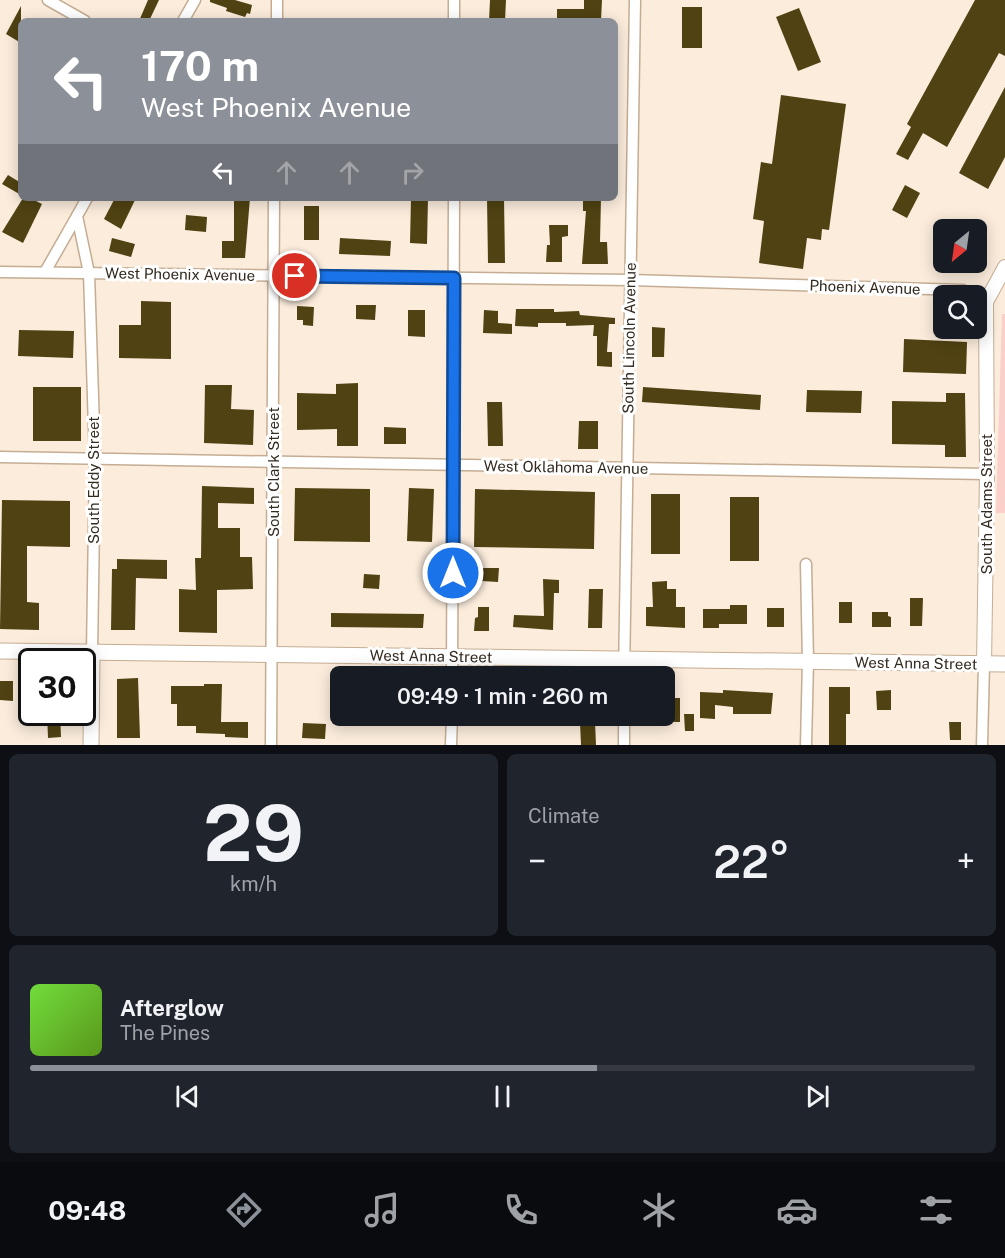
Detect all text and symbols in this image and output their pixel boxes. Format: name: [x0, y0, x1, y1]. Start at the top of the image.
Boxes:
text: 170 m: [141, 41, 259, 90]
icon: left: [42, 42, 120, 120]
text: West Phoenix Avenue: [141, 91, 411, 123]
icon: left: [207, 156, 240, 189]
icon: ahead: [270, 156, 303, 189]
icon: ahead: [333, 156, 366, 189]
icon: right: [396, 156, 429, 189]
north arrow: [933, 219, 987, 273]
map controls: [933, 219, 987, 339]
pin: [269, 250, 320, 301]
icon: arrive: [278, 259, 311, 292]
street label: South Lincoln Avenue: [619, 262, 639, 414]
street label: West Phoenix Avenue: [105, 264, 255, 284]
street label: Phoenix Avenue: [809, 277, 921, 297]
button: search: [933, 285, 987, 339]
street label: South Clark Street: [265, 407, 282, 537]
street label: South Eddy Street: [85, 416, 102, 544]
street label: South Adams Street: [978, 433, 995, 574]
street label: West Oklahoma Avenue: [484, 457, 648, 477]
position arrow: [421, 541, 485, 605]
street label: West Anna Street: [370, 646, 493, 666]
speed limit sign: 30: [18, 648, 96, 726]
street label: West Anna Street: [855, 653, 978, 673]
text: 09:49 · 1 min · 260 m: [397, 683, 608, 709]
text: 29: [203, 787, 304, 879]
text: Climate: [528, 804, 600, 828]
text: 22°: [713, 835, 790, 888]
text: −: [528, 842, 546, 880]
text: +: [957, 842, 975, 880]
text: km/h: [230, 872, 277, 896]
text: Afterglow: [120, 995, 224, 1021]
text: The Pines: [120, 1021, 210, 1045]
icon: previous: [171, 1080, 204, 1113]
icon: pause: [486, 1080, 519, 1113]
icon: next: [801, 1080, 834, 1113]
icon: directions: [223, 1189, 265, 1231]
icon: music: [361, 1189, 403, 1231]
icon: phone: [500, 1189, 542, 1231]
icon: climate: [638, 1189, 680, 1231]
icon: car: [776, 1189, 818, 1231]
icon: filters: [915, 1189, 957, 1231]
text: 09:48: [48, 1194, 126, 1226]

